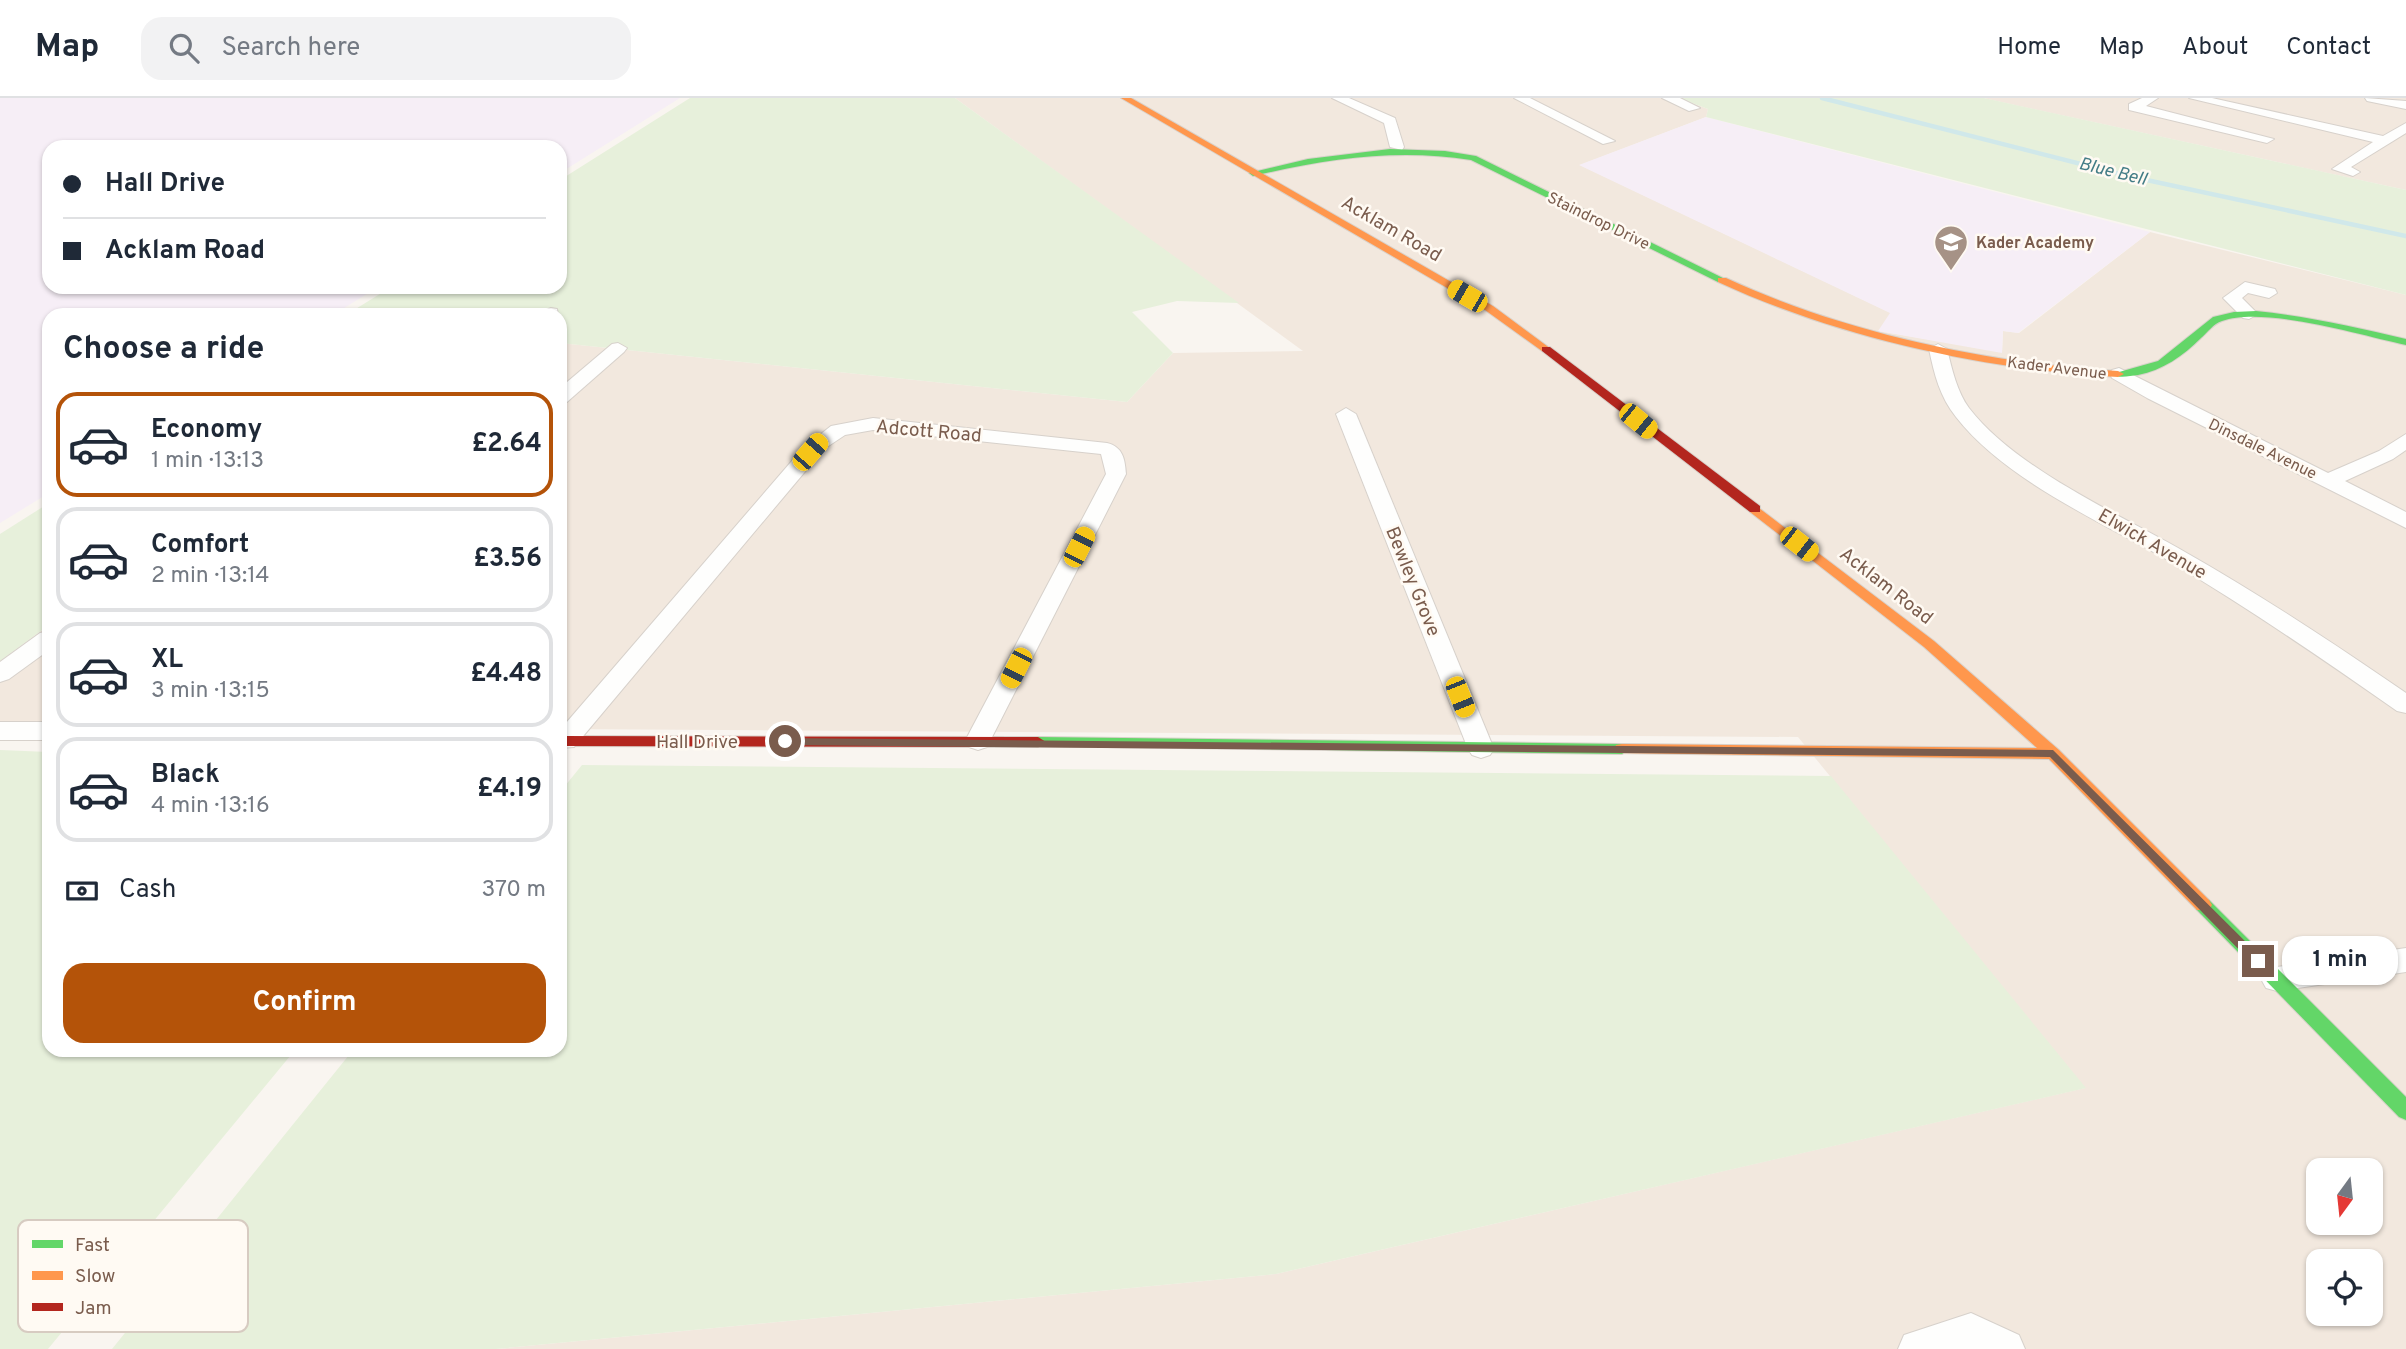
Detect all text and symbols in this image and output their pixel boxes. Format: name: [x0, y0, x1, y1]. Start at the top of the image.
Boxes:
search box: [141, 17, 631, 80]
text: Map: [35, 27, 99, 69]
icon: search: [165, 29, 203, 67]
text: Search here: [221, 32, 360, 65]
text: Home: [1997, 33, 2061, 63]
text: Map: [2099, 33, 2144, 63]
text: About: [2182, 33, 2248, 63]
text: Contact: [2286, 33, 2371, 63]
water label: Blue Bell: [2076, 153, 2150, 192]
text: Hall Drive: [105, 168, 225, 201]
street label: Staindrop Drive: [1544, 188, 1653, 255]
street label: Acklam Road: [1336, 191, 1446, 268]
school or university icon: Kader Academy: [1932, 223, 1970, 272]
place label: Kader Academy: [1976, 234, 2094, 254]
text: Acklam Road: [105, 235, 265, 268]
car: [1444, 276, 1491, 316]
text: Choose a ride: [63, 330, 264, 370]
street label: Kader Avenue: [2006, 353, 2107, 385]
car: [1616, 400, 1661, 442]
icon: car: [67, 413, 130, 476]
text: Economy: [151, 414, 262, 447]
street label: Adcott Road: [875, 415, 983, 449]
street label: Dinsdale Avenue: [2205, 415, 2320, 485]
text: £2.64: [471, 428, 542, 461]
car: [789, 429, 832, 475]
text: 1 min · 13:13: [151, 447, 264, 476]
street label: Elwick Avenue: [2093, 504, 2211, 586]
street label: Bewley Grove: [1379, 523, 1445, 640]
car: [1776, 523, 1823, 565]
car: [1061, 524, 1098, 570]
icon: car: [67, 528, 130, 591]
text: Comfort: [151, 529, 249, 562]
text: £3.56: [473, 543, 542, 576]
street label: Acklam Road: [1834, 543, 1937, 631]
text: 2 min · 13:14: [151, 562, 270, 591]
icon: car: [67, 643, 130, 706]
text: XL: [151, 644, 183, 677]
car: [998, 645, 1035, 691]
text: £4.48: [470, 658, 542, 691]
car: [1443, 674, 1478, 720]
text: 3 min · 13:15: [151, 677, 270, 706]
route start: [769, 725, 801, 757]
street label: Hall Drive: [656, 731, 738, 755]
icon: car: [67, 758, 130, 821]
text: Black: [151, 759, 220, 792]
text: £4.19: [477, 773, 542, 806]
text: 4 min · 13:16: [151, 792, 270, 821]
icon: cash: [63, 872, 101, 910]
text: Cash: [119, 874, 176, 907]
text: 370 m: [481, 876, 546, 905]
callout: 1 min: [2282, 936, 2398, 986]
route end: [2242, 945, 2274, 977]
text: 1 min: [2312, 946, 2368, 975]
button: Confirm: [63, 963, 546, 1043]
north arrow: [2306, 1158, 2384, 1236]
map controls: [2306, 1158, 2383, 1326]
legend: [18, 1220, 248, 1332]
text: Fast: [75, 1234, 110, 1258]
button: locate: [2306, 1249, 2383, 1326]
text: Slow: [75, 1265, 115, 1289]
text: Jam: [75, 1297, 112, 1321]

